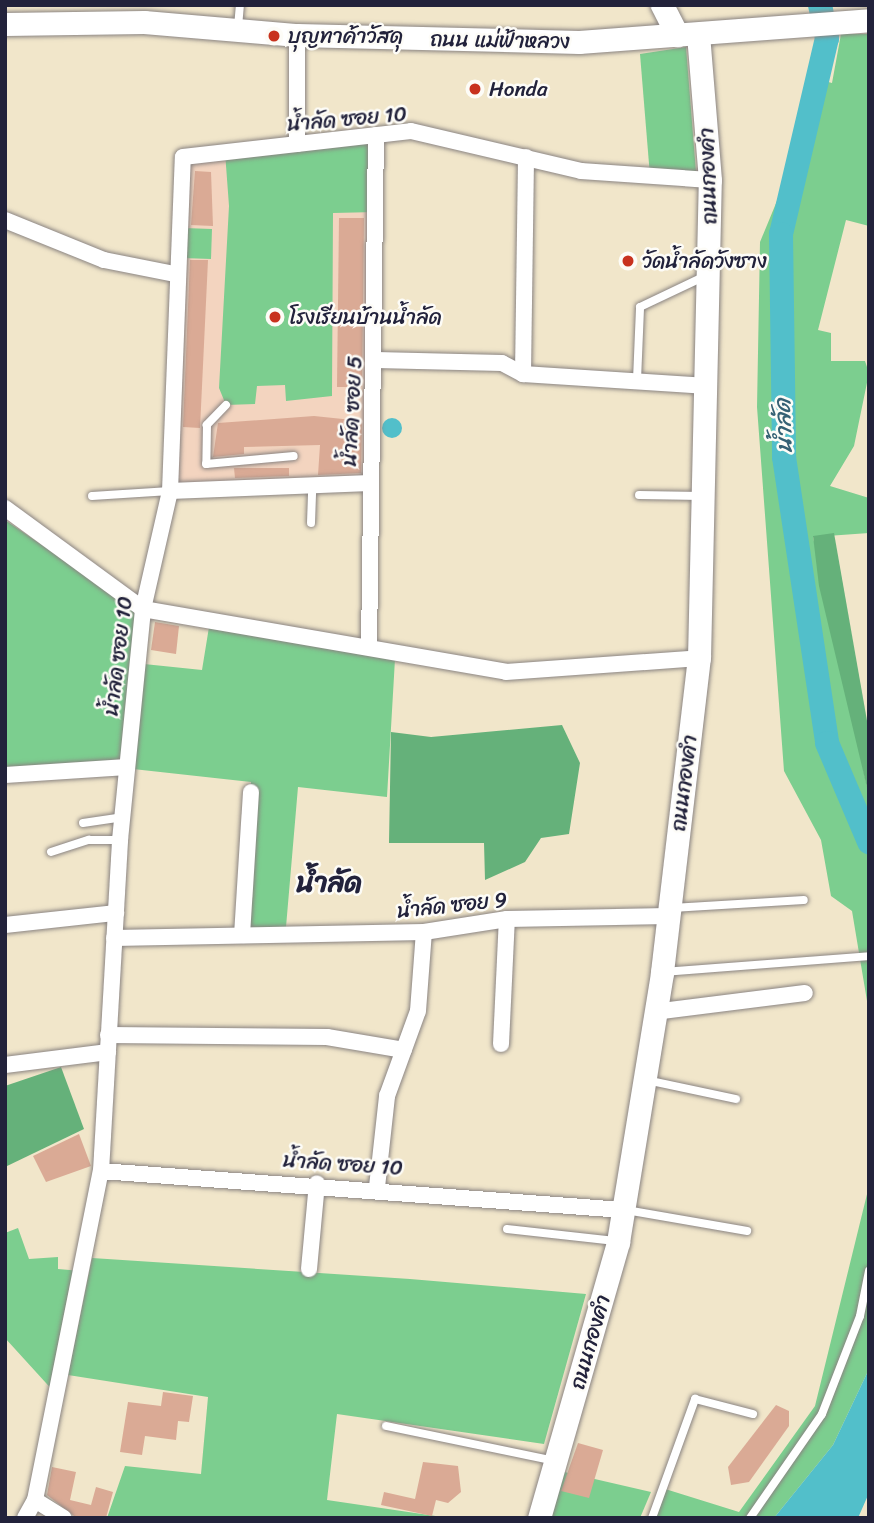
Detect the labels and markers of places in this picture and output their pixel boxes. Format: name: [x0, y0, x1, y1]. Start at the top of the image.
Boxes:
place label: บุญทาค้าวัสดุ: [288, 23, 403, 49]
marker: บุญทาค้าวัสดุ: [266, 28, 282, 44]
place label: Honda: [489, 76, 547, 102]
marker: Honda: [467, 81, 483, 97]
place label: วัดน้ำลัดวังซาง: [642, 248, 767, 274]
marker: วัดน้ำลัดวังซาง: [620, 253, 636, 269]
place label: โรงเรียนบ้านน้ำลัด: [289, 304, 442, 330]
marker: โรงเรียนบ้านน้ำลัด: [267, 309, 283, 325]

